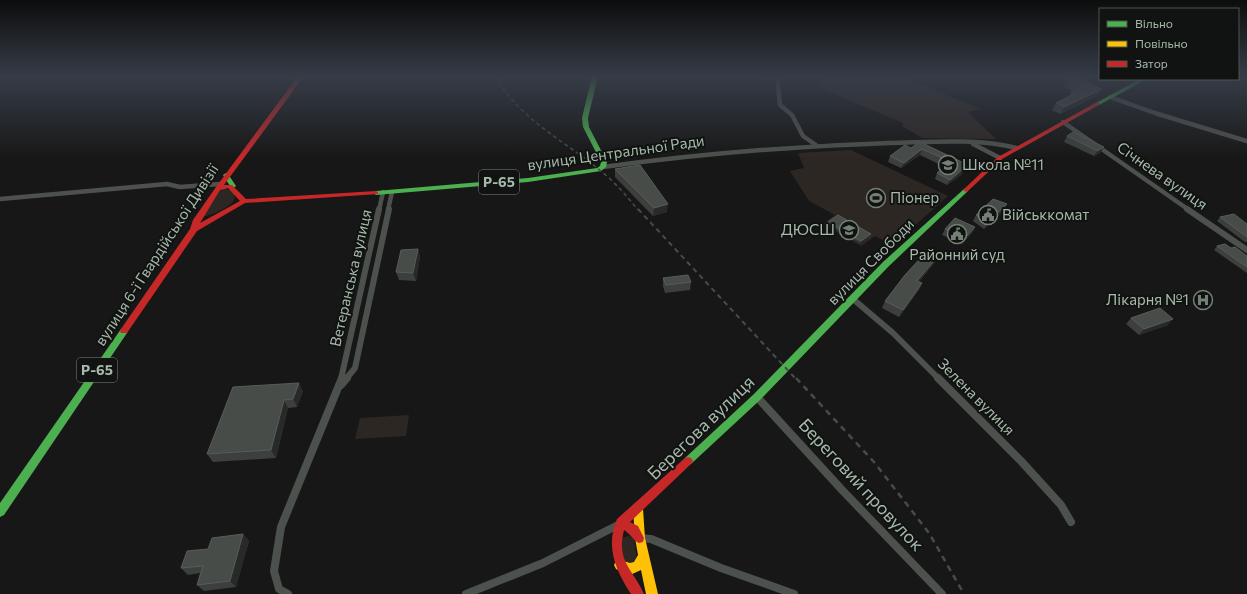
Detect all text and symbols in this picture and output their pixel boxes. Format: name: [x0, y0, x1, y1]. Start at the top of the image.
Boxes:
legend: [1099, 8, 1239, 80]
text: Вільно: [1135, 16, 1173, 30]
text: Повільно: [1135, 36, 1188, 50]
text: Затор: [1135, 56, 1168, 70]
street label: вулиця Центральної Ради: [526, 131, 706, 173]
street label: Січнева вулиця: [1114, 137, 1211, 213]
school or university icon: Школа №11: [937, 154, 959, 176]
place label: Школа №11: [962, 155, 1044, 173]
street label: вулиця 6-ї Гвардійської Дивізії: [91, 159, 222, 349]
road number: Р-65: [479, 170, 519, 194]
sports icon: Піонер: [865, 187, 887, 209]
place label: Піонер: [890, 188, 939, 206]
public building icon: Військкомат: [977, 204, 999, 226]
place label: Військкомат: [1002, 205, 1089, 223]
street label: Ветеранська вулиця: [325, 207, 375, 348]
street label: вулиця Свободи: [823, 214, 917, 308]
school or university icon: ДЮСШ: [838, 219, 860, 241]
place label: ДЮСШ: [781, 220, 835, 238]
public building icon: Районний суд: [946, 223, 968, 245]
place label: Районний суд: [909, 245, 1005, 263]
hospital icon: Лікарня №1: [1192, 289, 1214, 311]
place label: Лікарня №1: [1106, 290, 1189, 308]
street label: Зелена вулиця: [935, 354, 1019, 438]
road number: Р-65: [77, 358, 117, 382]
street label: Берегова вулиця: [642, 371, 758, 484]
street label: Береговий провулок: [795, 413, 929, 556]

